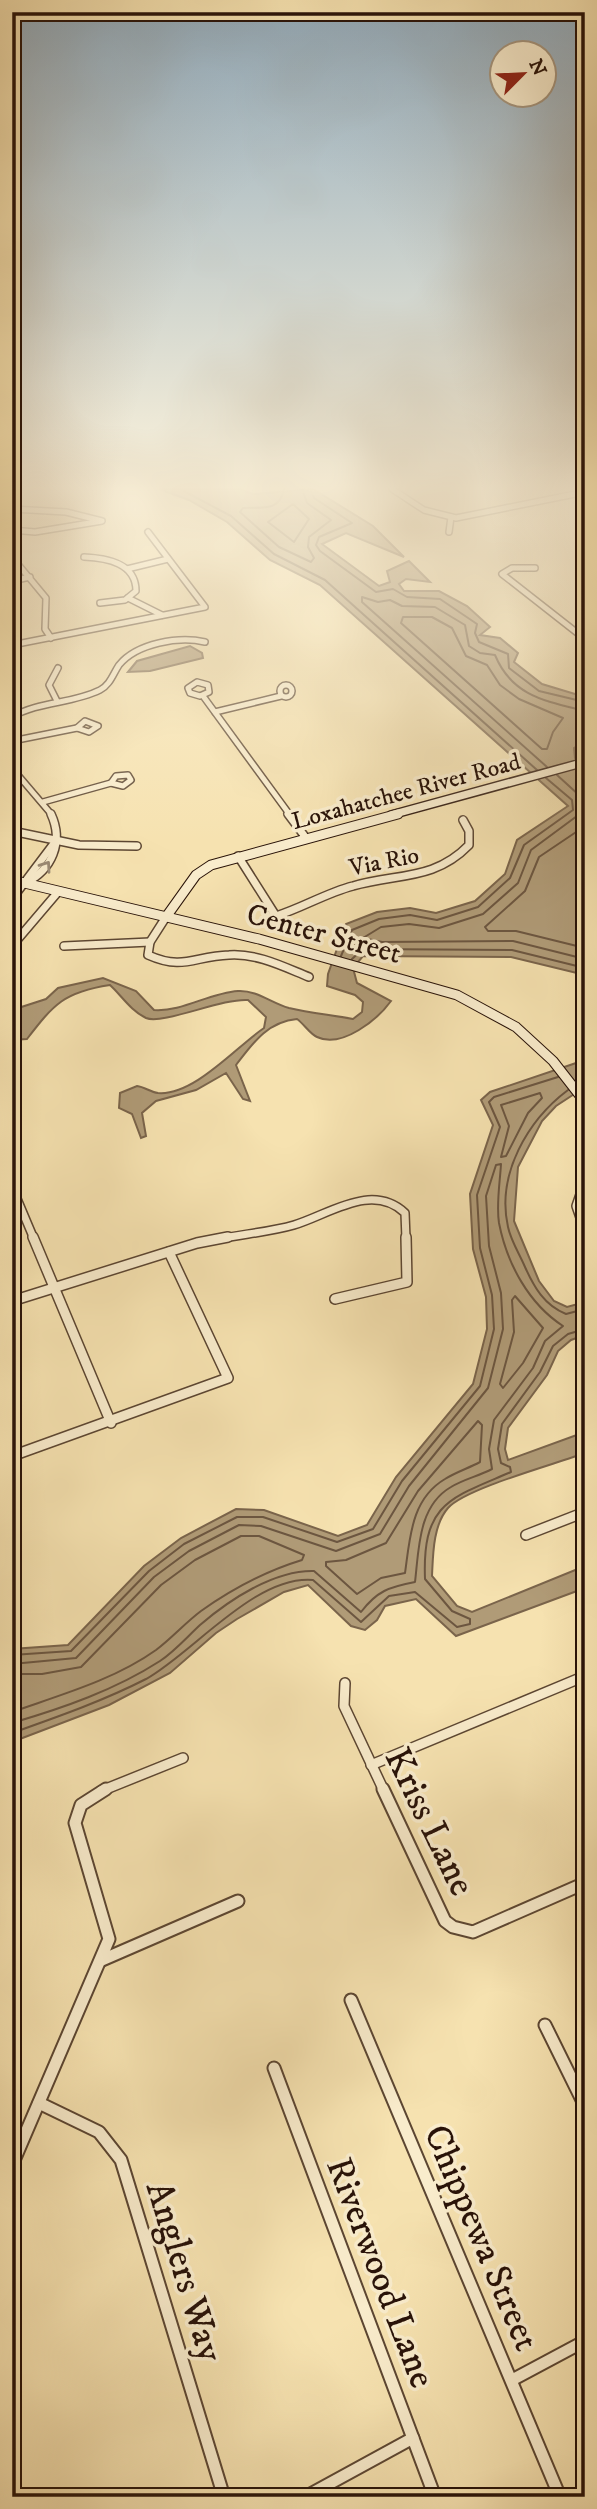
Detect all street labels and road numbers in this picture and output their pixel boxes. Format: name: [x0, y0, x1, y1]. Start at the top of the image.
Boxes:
street label: Loxahatchee River Road: [289, 747, 524, 837]
street label: Via Rio: [346, 841, 422, 884]
street label: Center Street: [242, 896, 405, 973]
street label: Kriss Lane: [373, 1740, 485, 1904]
street label: Chippewa Street: [412, 2118, 549, 2358]
street label: Riverwood Lane: [314, 2151, 445, 2395]
street label: Anglers Way: [134, 2176, 233, 2368]

